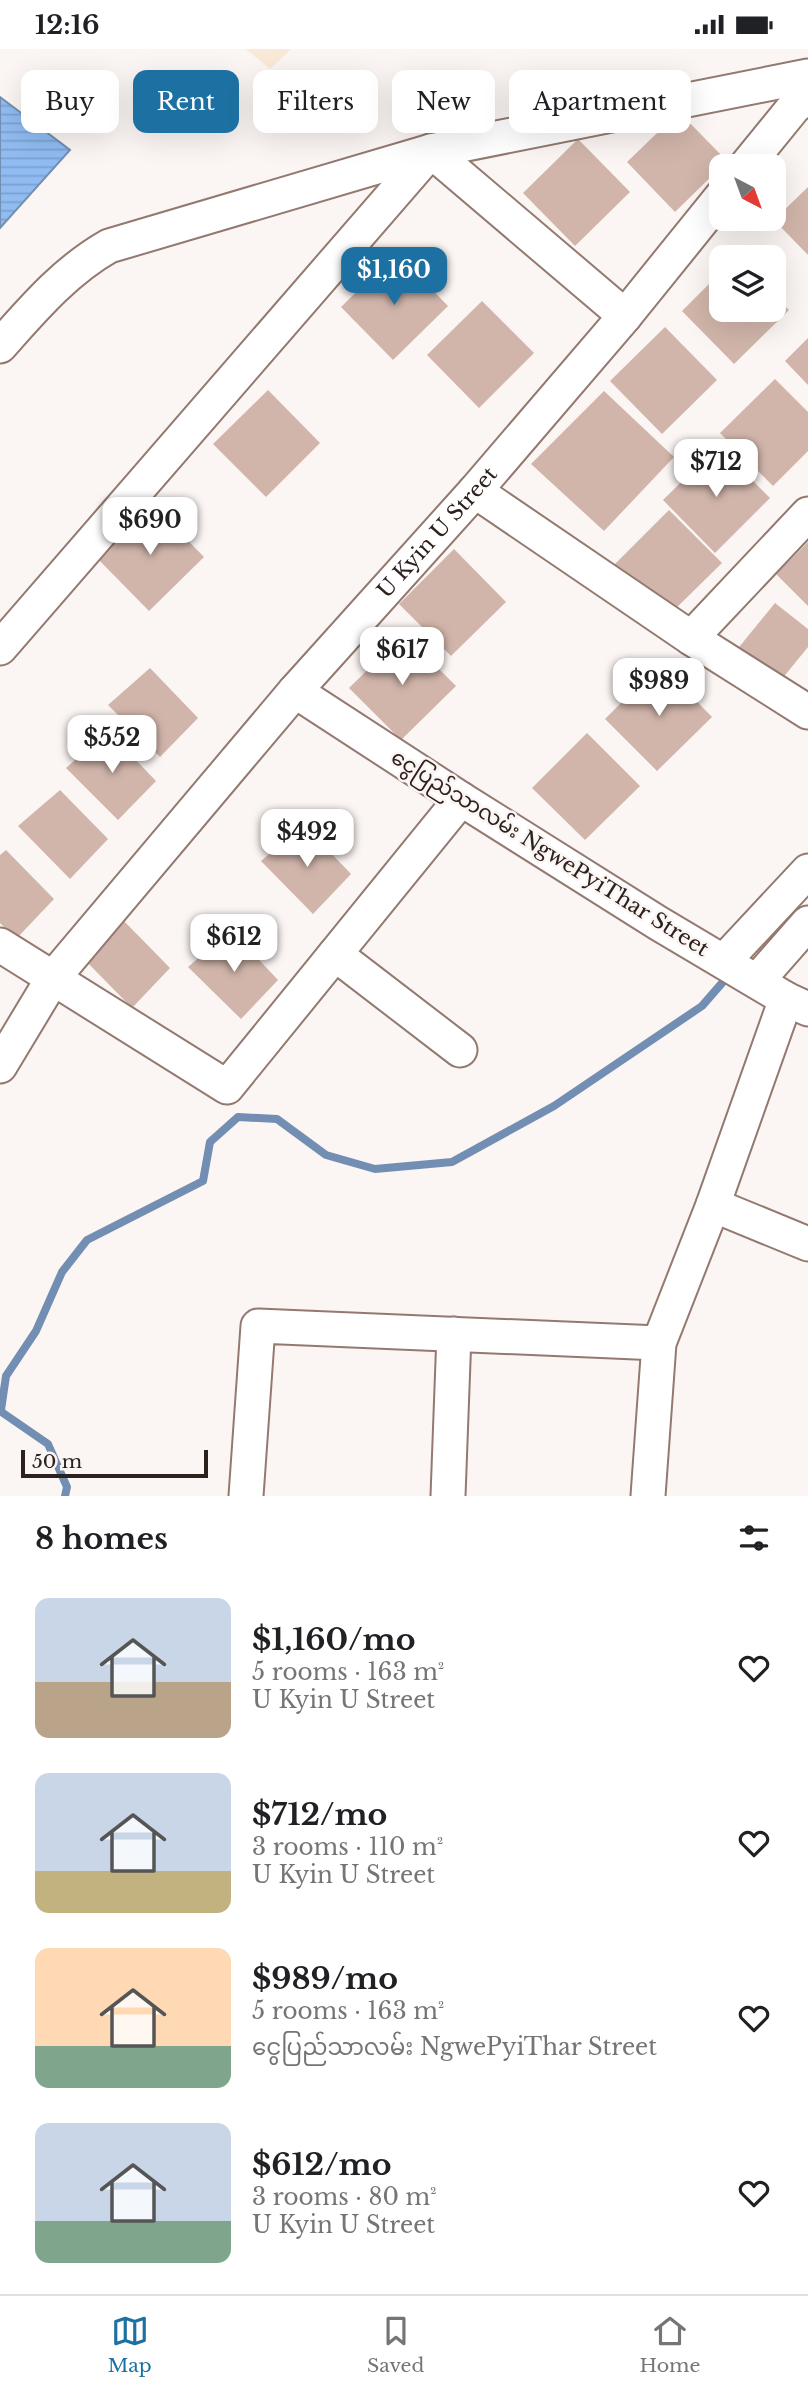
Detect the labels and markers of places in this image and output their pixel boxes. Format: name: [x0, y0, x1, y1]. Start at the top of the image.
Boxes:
pin: $1,160: [337, 247, 451, 307]
pin: $712: [675, 440, 757, 499]
pin: $690: [109, 497, 191, 557]
pin: $617: [361, 627, 443, 687]
pin: $989: [618, 659, 700, 718]
pin: $552: [71, 715, 153, 775]
pin: $492: [266, 809, 348, 869]
pin: $612: [193, 915, 275, 974]

